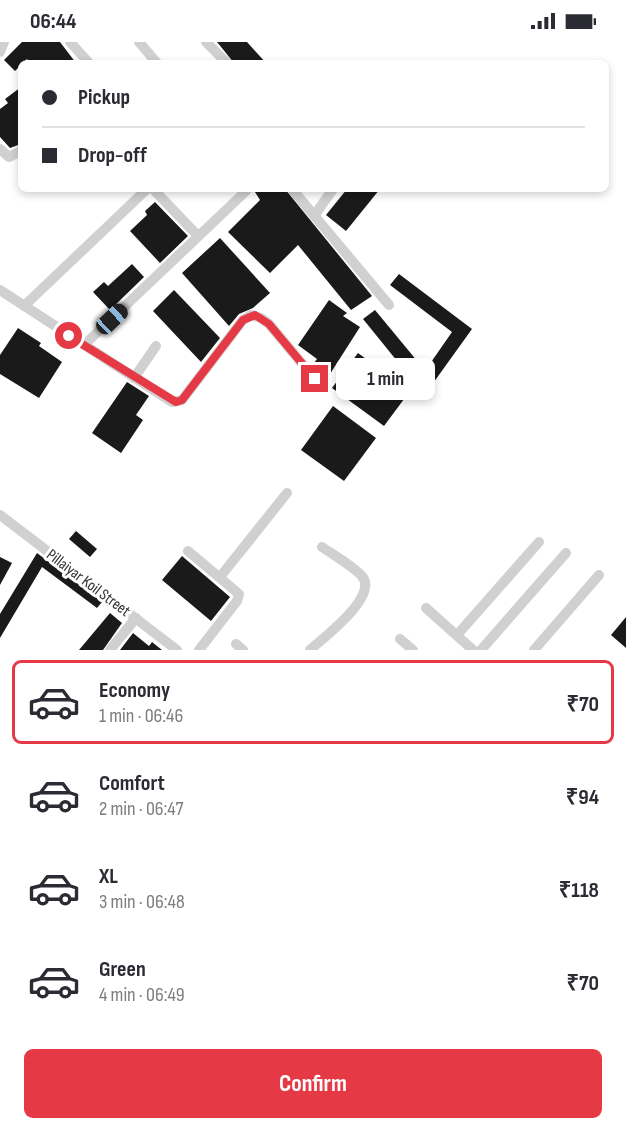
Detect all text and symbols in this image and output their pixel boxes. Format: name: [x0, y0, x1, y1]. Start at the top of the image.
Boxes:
text: 06:44: [30, 8, 76, 35]
text: Pickup: [78, 84, 130, 111]
text: Drop-off: [78, 142, 147, 169]
car: [93, 300, 131, 338]
route start: [55, 322, 82, 349]
callout: 1 min: [336, 358, 435, 400]
route end: [301, 365, 328, 392]
text: 1 min: [367, 367, 404, 391]
street label: Pillaiyar Koil Street: [42, 546, 134, 621]
icon: car: [27, 675, 81, 729]
text: Economy: [99, 677, 170, 704]
text: ₹70: [566, 691, 599, 718]
text: 1 min · 06:46: [99, 704, 183, 728]
icon: car: [27, 768, 81, 822]
text: Comfort: [99, 770, 165, 797]
text: ₹94: [566, 784, 599, 811]
text: 2 min · 06:47: [99, 797, 184, 821]
icon: car: [27, 861, 81, 915]
text: XL: [99, 863, 118, 890]
text: ₹118: [559, 877, 599, 904]
text: 3 min · 06:48: [99, 890, 185, 914]
icon: car: [27, 954, 81, 1008]
text: Green: [99, 956, 146, 983]
text: ₹70: [566, 970, 599, 997]
text: 4 min · 06:49: [99, 983, 185, 1007]
button: Confirm: [24, 1049, 602, 1118]

